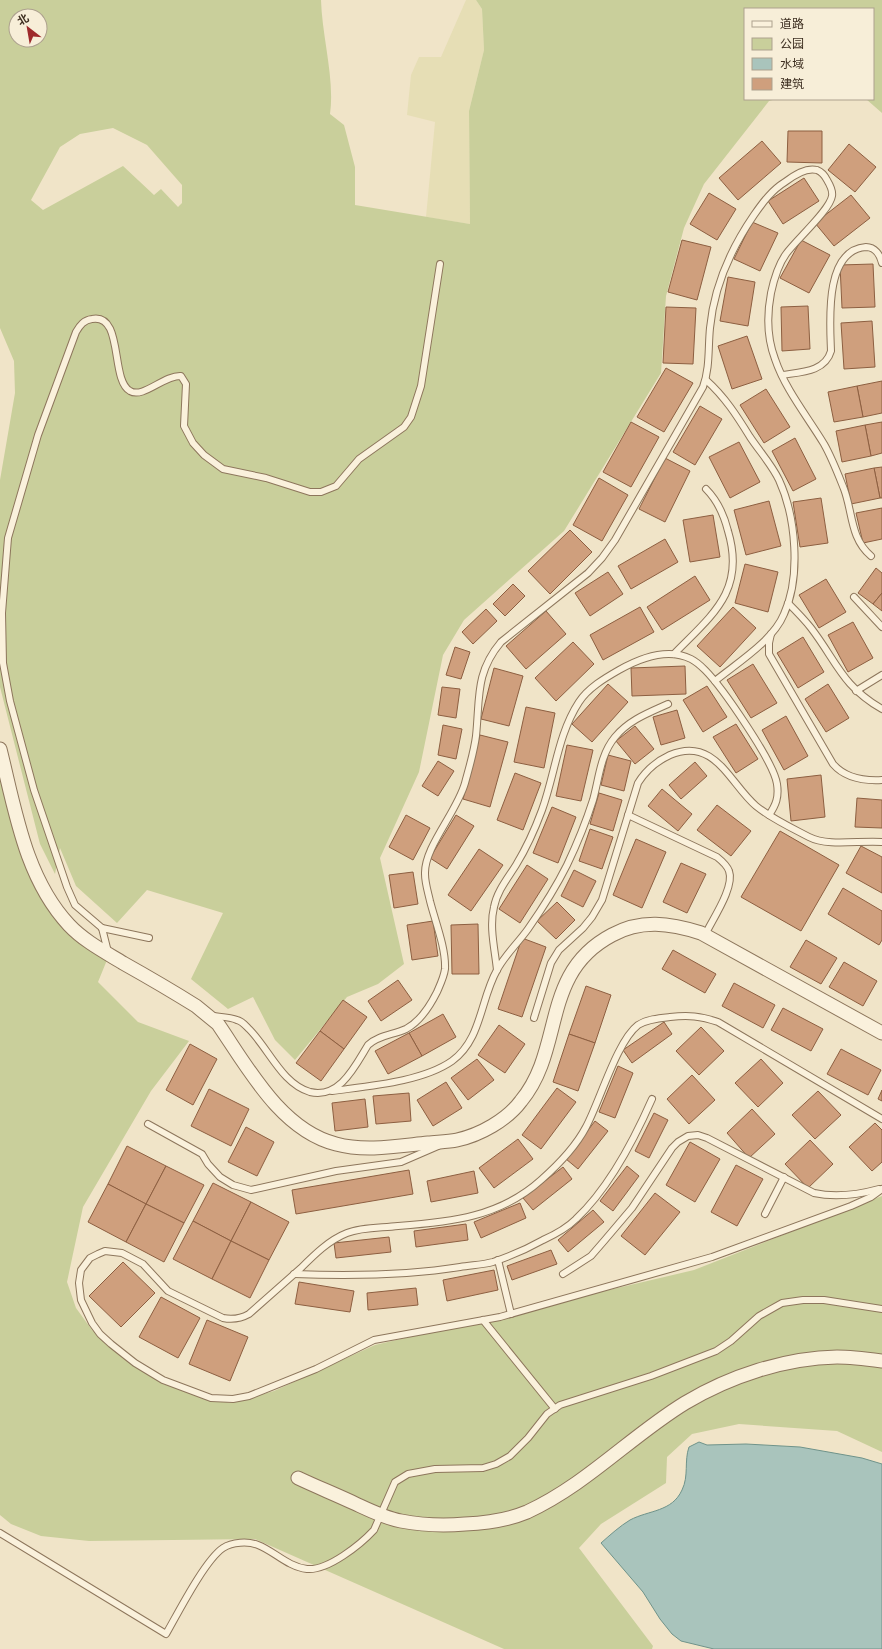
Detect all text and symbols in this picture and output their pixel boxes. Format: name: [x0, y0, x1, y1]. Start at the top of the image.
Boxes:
north arrow: [8, 8, 48, 48]
legend: [744, 8, 874, 100]
text: 北: [15, 11, 31, 28]
text: 道路: [780, 16, 804, 31]
text: 公园: [780, 36, 804, 51]
text: 水域: [780, 56, 804, 71]
text: 建筑: [780, 76, 804, 91]

